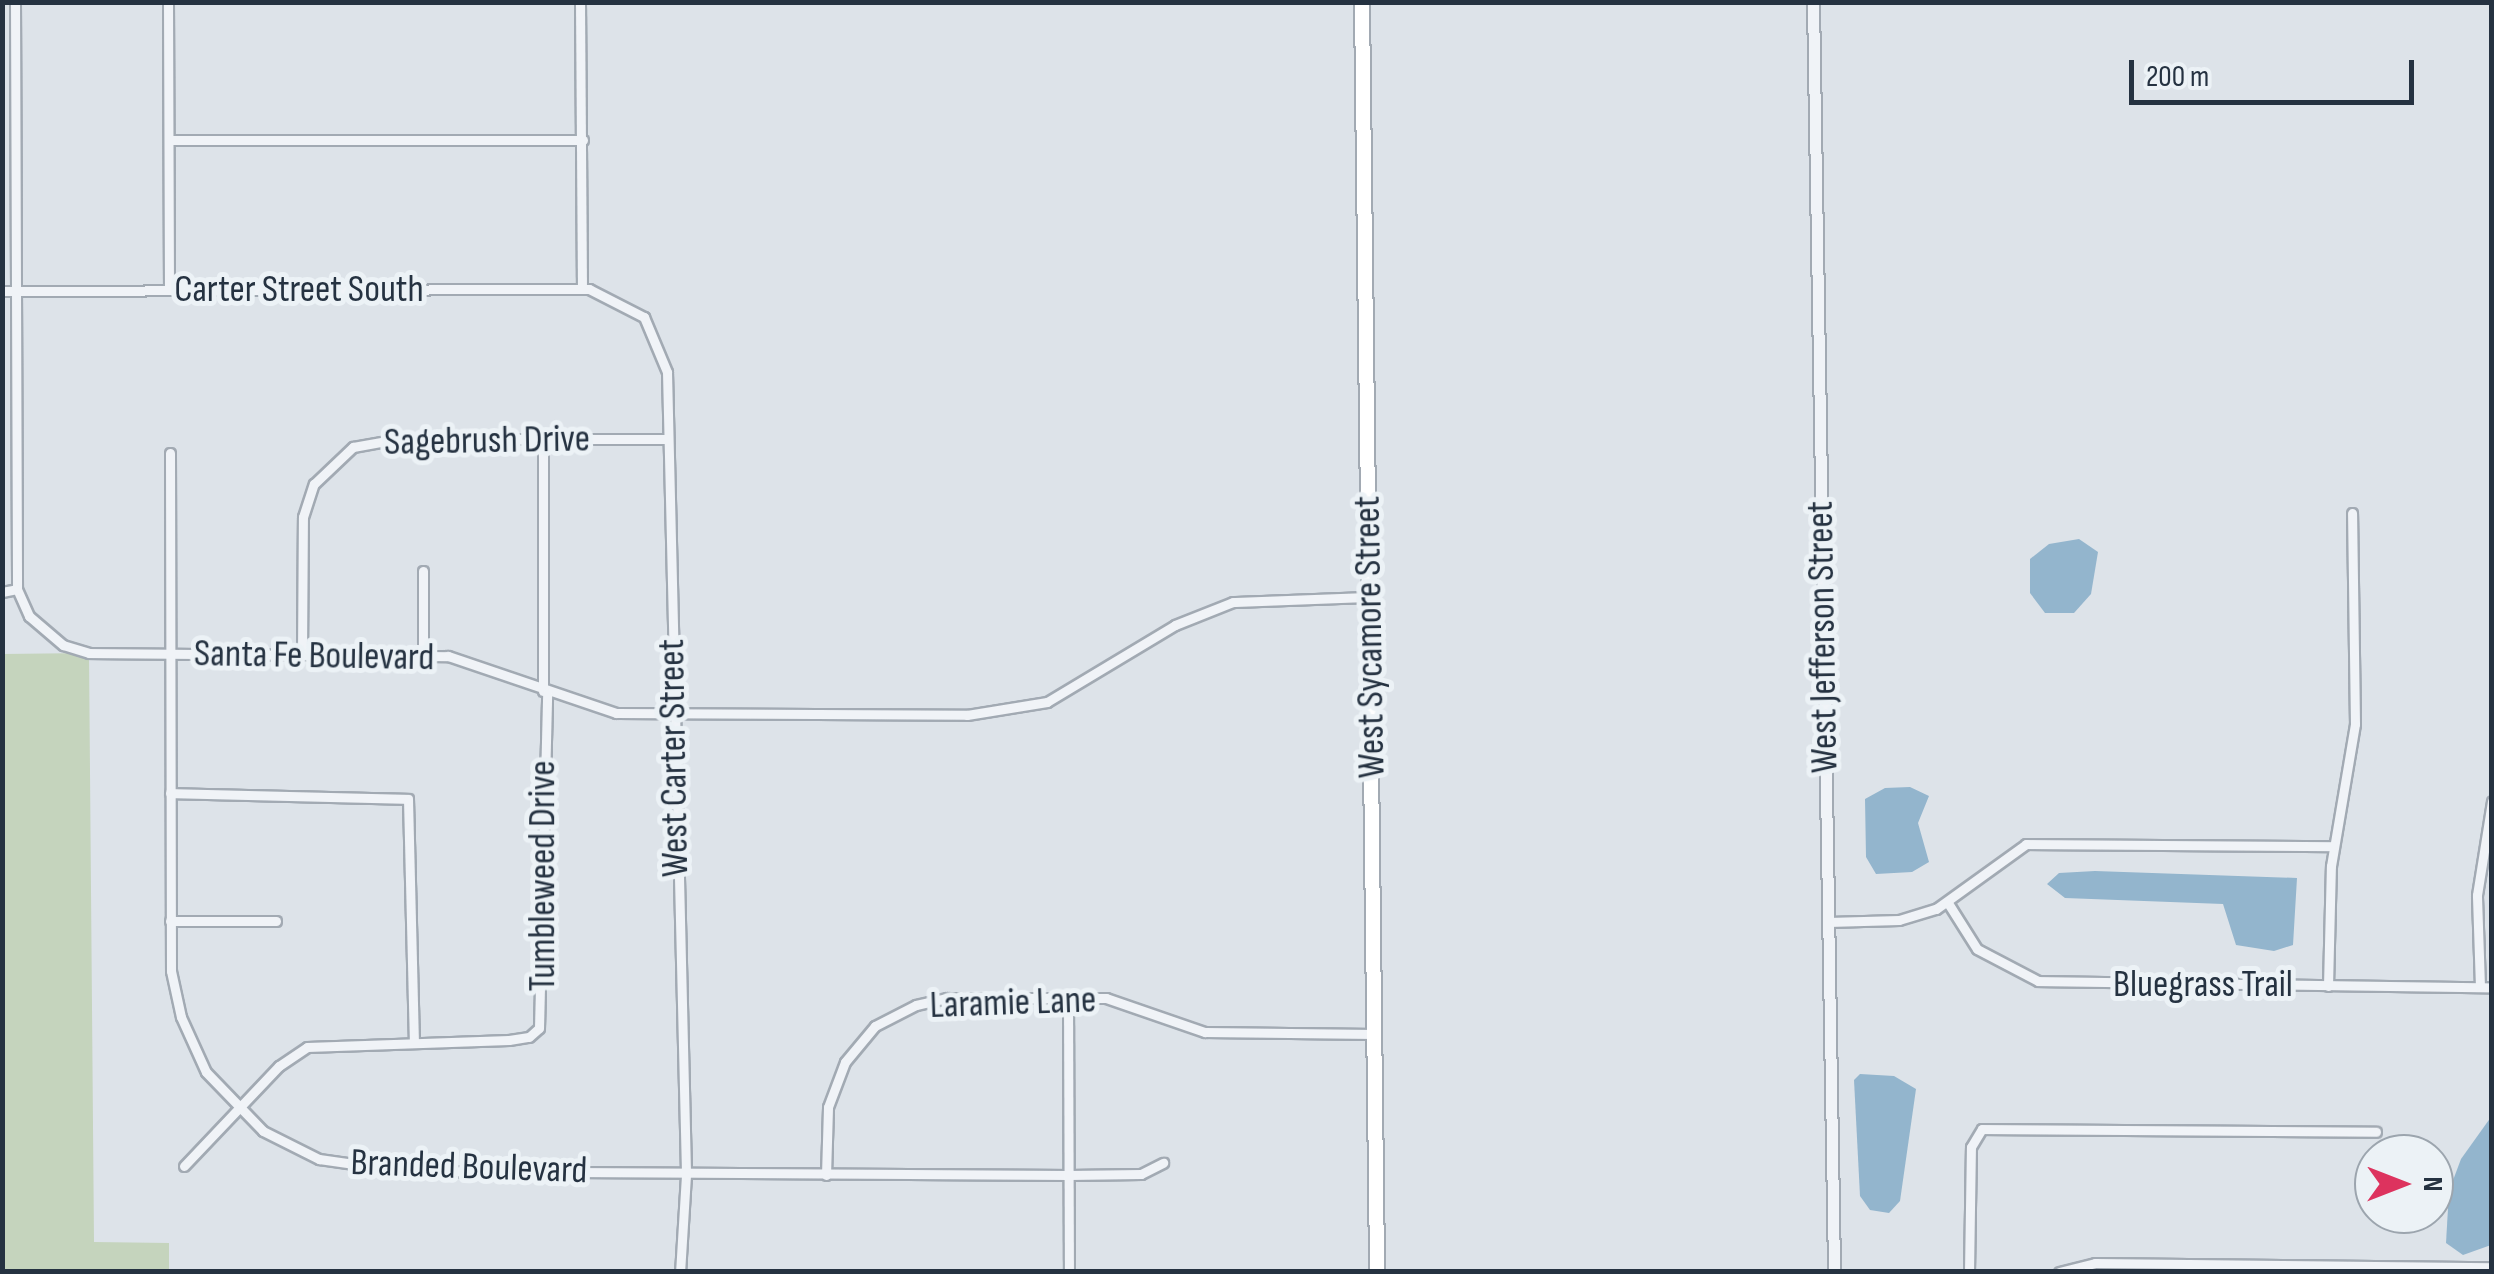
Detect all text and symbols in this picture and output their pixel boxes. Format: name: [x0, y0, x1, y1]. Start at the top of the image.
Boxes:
scale bar: [2134, 40, 2419, 102]
text: 200 m: [2146, 59, 2209, 95]
street label: Carter Street South: [174, 267, 424, 313]
street label: Sagebrush Drive: [384, 416, 590, 466]
street label: West Sycamore Street: [1345, 495, 1395, 779]
street label: West Jefferson Street: [1798, 501, 1848, 773]
street label: Santa Fe Boulevard: [194, 631, 434, 681]
street label: West Carter Street: [649, 639, 699, 877]
street label: Tumbleweed Drive: [520, 761, 566, 991]
street label: Bluegrass Trail: [2113, 962, 2293, 1008]
street label: Laramie Lane: [929, 977, 1097, 1029]
north arrow: [2354, 1134, 2454, 1234]
street label: Branded Boulevard: [350, 1140, 588, 1194]
text: N: [2416, 1177, 2449, 1191]

